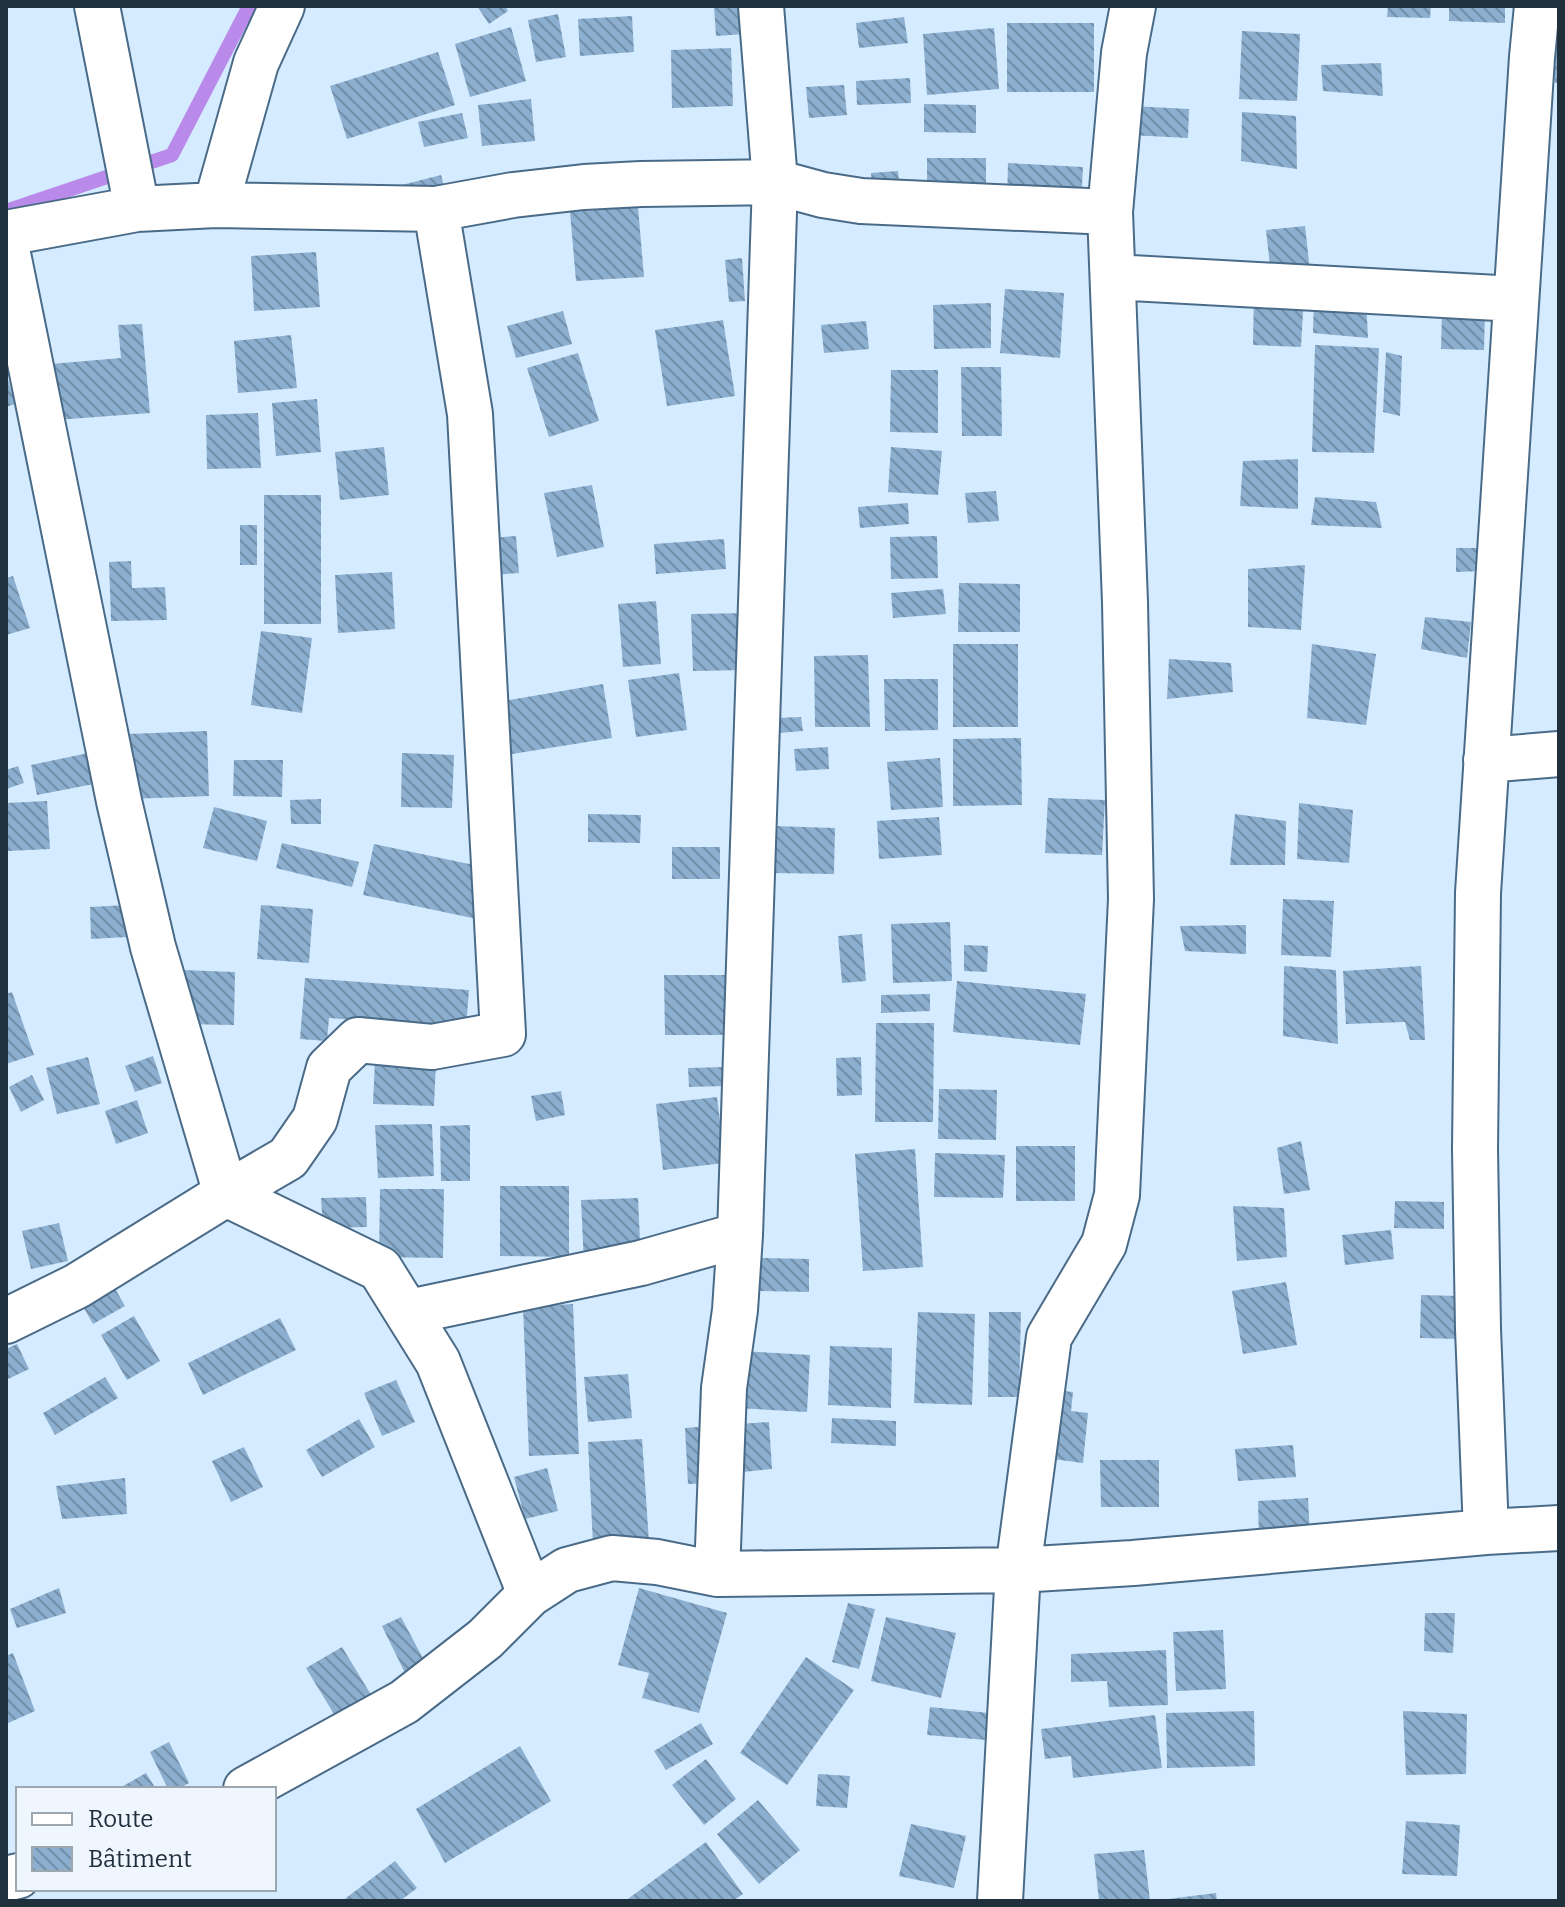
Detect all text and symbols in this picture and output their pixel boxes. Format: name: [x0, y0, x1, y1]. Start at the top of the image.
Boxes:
legend: [16, 1787, 276, 1891]
text: Route: [88, 1805, 153, 1833]
text: Bâtiment: [88, 1845, 192, 1873]

